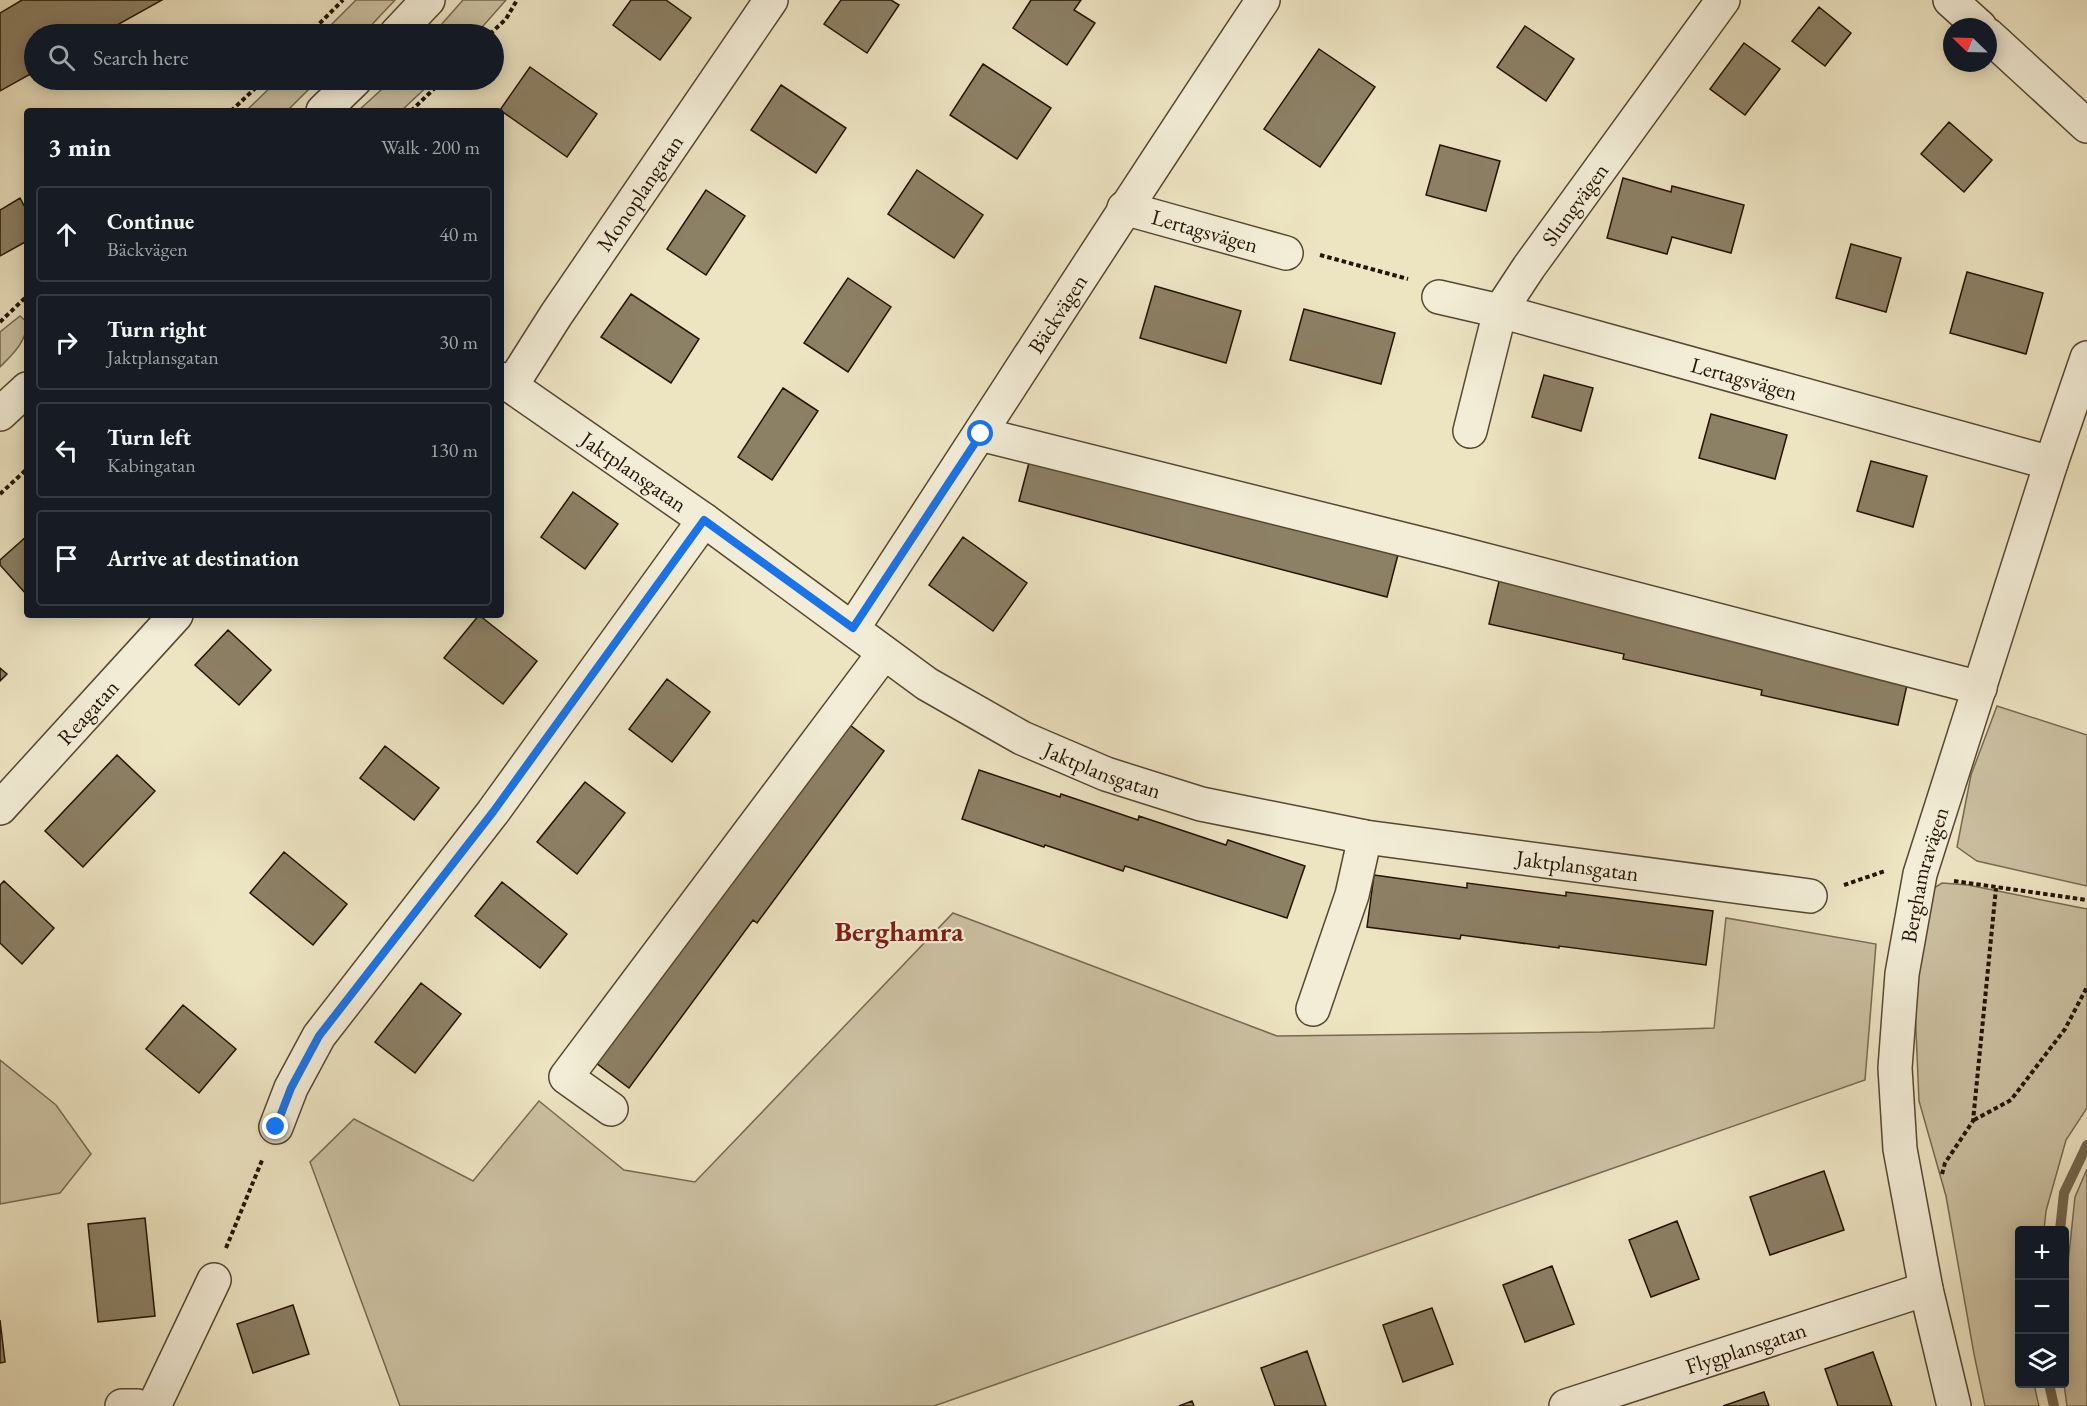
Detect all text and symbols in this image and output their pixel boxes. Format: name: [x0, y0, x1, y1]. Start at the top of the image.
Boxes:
north arrow: [1943, 18, 1997, 72]
search box: [24, 24, 504, 90]
icon: search: [45, 41, 78, 74]
text: Search here: [93, 43, 188, 72]
street label: Monoplangatan: [589, 128, 690, 257]
text: 3 min: [48, 130, 111, 164]
text: Walk · 200 m: [381, 134, 480, 160]
street label: Slungvägen: [1535, 156, 1615, 252]
street label: Lertagsvägen: [1148, 202, 1262, 259]
text: Continue: [107, 207, 194, 236]
icon: ahead: [50, 218, 83, 251]
text: 40 m: [439, 221, 478, 247]
text: Bäckvägen: [107, 236, 188, 262]
street label: Bäckvägen: [1021, 268, 1094, 359]
text: Turn right: [107, 315, 206, 344]
icon: right: [50, 326, 83, 359]
text: 30 m: [439, 329, 478, 355]
text: Jaktplansgatan: [107, 344, 219, 370]
street label: Lertagsvägen: [1688, 350, 1801, 407]
route start: [967, 420, 993, 446]
text: Turn left: [107, 423, 191, 452]
street label: Jaktplansgatan: [574, 423, 693, 519]
icon: left: [50, 434, 83, 467]
text: 130 m: [430, 437, 478, 463]
text: Kabingatan: [107, 452, 196, 478]
icon: arrive: [50, 542, 83, 575]
text: Arrive at destination: [107, 544, 299, 573]
street label: Reagatan: [50, 673, 125, 751]
street label: Jaktplansgatan: [1038, 734, 1165, 805]
street label: Berghamravägen: [1893, 803, 1955, 945]
street label: Jaktplansgatan: [1513, 842, 1641, 888]
district label: Berghamra: [834, 913, 964, 949]
route end: [262, 1113, 288, 1139]
map controls: [2015, 1226, 2069, 1388]
button: +: [2015, 1226, 2069, 1280]
button: −: [2015, 1280, 2069, 1334]
street label: Flygplansgatan: [1682, 1314, 1810, 1381]
button: layers: [2015, 1334, 2069, 1388]

